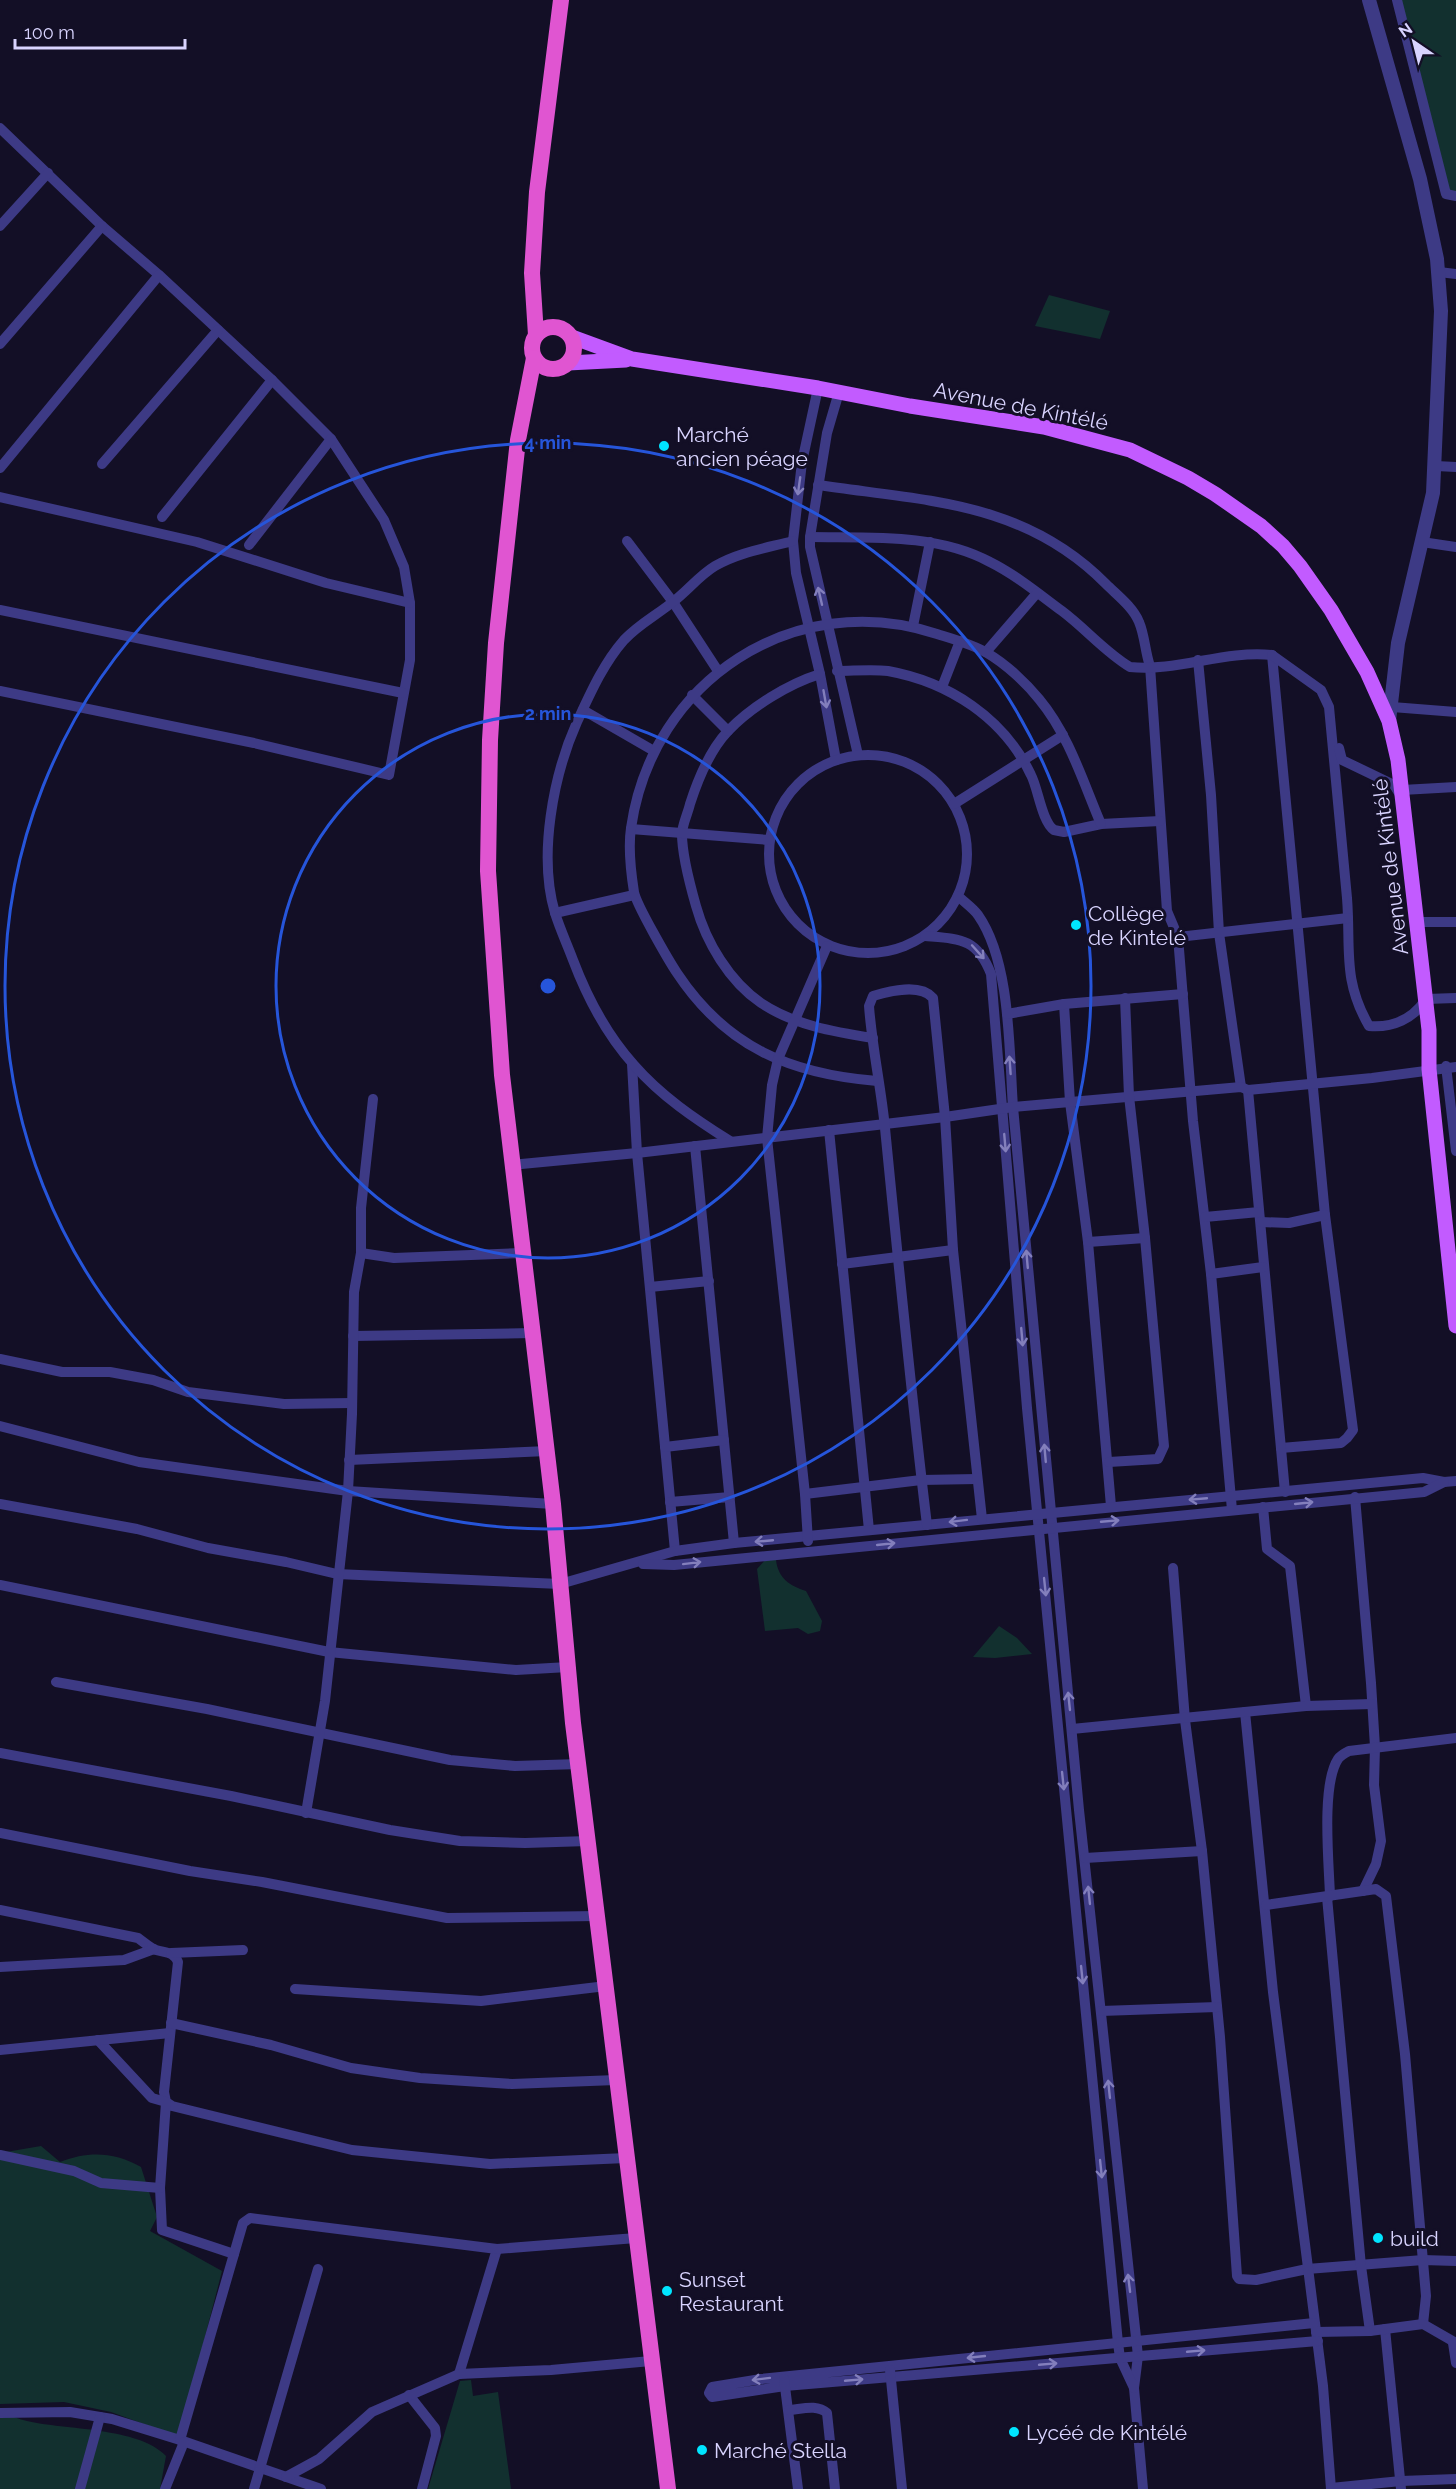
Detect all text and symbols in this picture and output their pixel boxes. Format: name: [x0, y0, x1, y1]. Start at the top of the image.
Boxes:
scale bar: [15, 12, 184, 50]
north arrow: [1384, 12, 1444, 72]
text: N: [1395, 19, 1416, 41]
text: 100 m: [24, 22, 75, 43]
street label: Avenue de Kintélé: [932, 377, 1110, 435]
place label: Marché ancien péage: [676, 422, 808, 471]
text: 4 min: [525, 432, 571, 453]
marker: Marché ancien péage: [657, 439, 671, 453]
one-way arrow: [793, 476, 804, 496]
one-way arrow: [814, 587, 825, 606]
one-way arrow: [819, 688, 830, 708]
text: 2 min: [525, 703, 571, 724]
street label: Avenue de Kintélé: [1367, 778, 1413, 956]
place label: Collège de Kintelé: [1088, 901, 1186, 950]
marker: Collège de Kintelé: [1069, 918, 1083, 932]
one-way arrow: [971, 944, 985, 960]
centre of rings: [538, 976, 558, 996]
one-way arrow: [1004, 1056, 1015, 1075]
one-way arrow: [1000, 1132, 1011, 1152]
one-way arrow: [1021, 1250, 1032, 1270]
one-way arrow: [1016, 1327, 1027, 1347]
one-way arrow: [1039, 1444, 1050, 1464]
one-way arrow: [1188, 1494, 1208, 1505]
one-way arrow: [1294, 1497, 1314, 1508]
one-way arrow: [1100, 1515, 1120, 1526]
one-way arrow: [949, 1516, 969, 1527]
one-way arrow: [755, 1536, 775, 1547]
one-way arrow: [876, 1538, 896, 1549]
one-way arrow: [682, 1557, 702, 1568]
one-way arrow: [1040, 1577, 1051, 1596]
one-way arrow: [1064, 1691, 1075, 1711]
one-way arrow: [1058, 1771, 1069, 1791]
one-way arrow: [1083, 1886, 1094, 1905]
one-way arrow: [1077, 1965, 1088, 1985]
one-way arrow: [1103, 2079, 1114, 2099]
one-way arrow: [1096, 2159, 1107, 2179]
place label: build: [1390, 2226, 1439, 2251]
marker: build: [1371, 2231, 1385, 2245]
place label: Sunset Restaurant: [679, 2267, 784, 2316]
one-way arrow: [1123, 2273, 1134, 2293]
marker: Sunset Restaurant: [660, 2284, 674, 2298]
one-way arrow: [1186, 2345, 1205, 2356]
one-way arrow: [967, 2352, 987, 2363]
one-way arrow: [1038, 2358, 1058, 2369]
one-way arrow: [752, 2374, 772, 2385]
one-way arrow: [843, 2374, 863, 2385]
place label: Lycéé de Kintélé: [1026, 2420, 1187, 2445]
marker: Lycéé de Kintélé: [1007, 2425, 1021, 2439]
place label: Marché Stella: [714, 2438, 847, 2463]
marker: Marché Stella: [695, 2443, 709, 2457]

